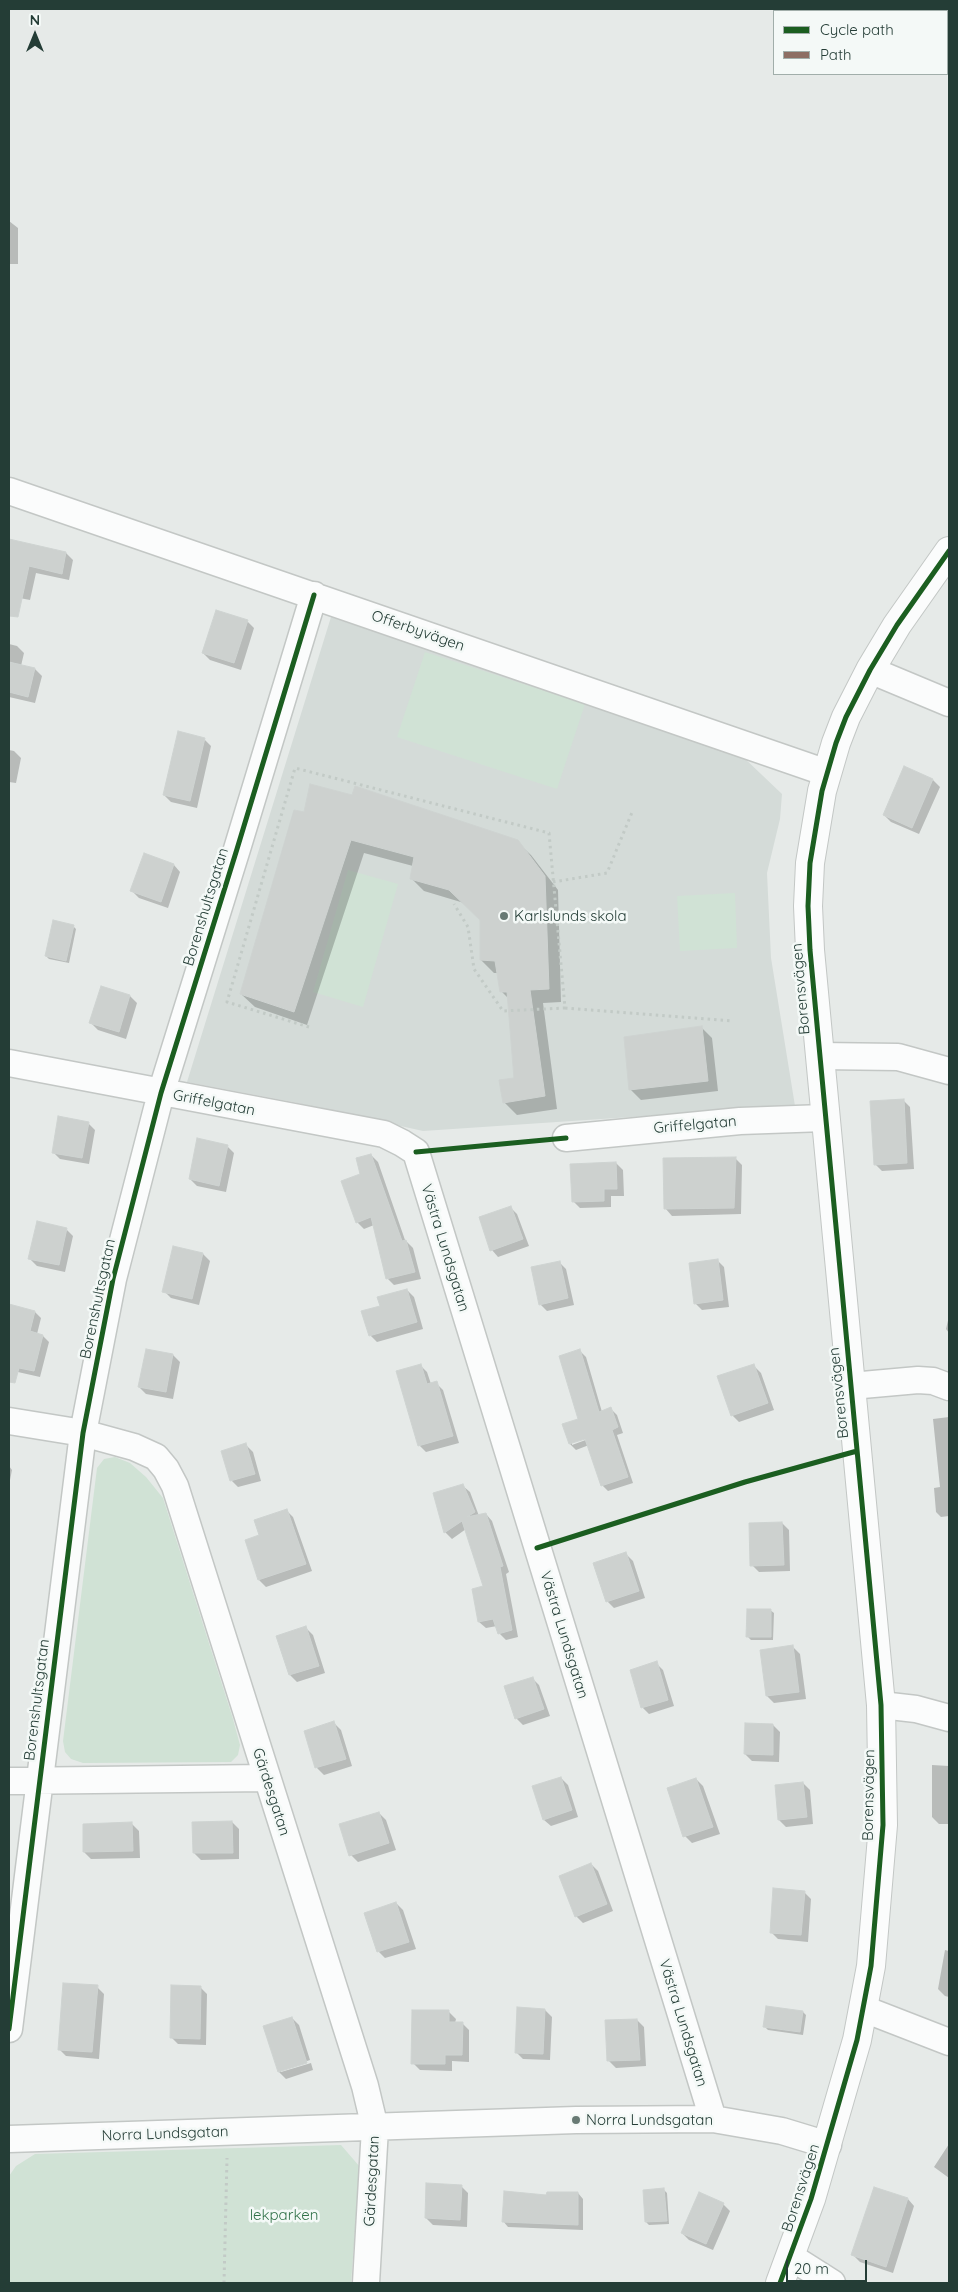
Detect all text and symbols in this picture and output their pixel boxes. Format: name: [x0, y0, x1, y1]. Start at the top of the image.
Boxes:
north arrow: [10, 10, 60, 60]
legend: [773, 10, 948, 75]
text: N: [30, 11, 40, 29]
text: Cycle path: [820, 20, 894, 39]
text: Path: [820, 45, 852, 64]
street label: Offerbyvägen: [369, 607, 467, 655]
street label: Borenshultsgatan: [179, 846, 233, 968]
place label: Karlslunds skola: [514, 907, 627, 925]
marker: Karlslunds skola: [498, 910, 510, 922]
street label: Borensvägen: [788, 943, 814, 1035]
street label: Griffelgatan: [171, 1086, 257, 1120]
street label: Griffelgatan: [653, 1112, 737, 1138]
street label: Västra Lundsgatan: [417, 1182, 473, 1314]
street label: Borenshultsgatan: [76, 1237, 120, 1361]
street label: Borensvägen: [825, 1346, 853, 1440]
street label: Västra Lundsgatan: [536, 1569, 592, 1701]
street label: Borenshultsgatan: [21, 1638, 53, 1762]
street label: Gärdesgatan: [248, 1746, 294, 1838]
street label: Borensvägen: [859, 1749, 879, 1841]
street label: Västra Lundsgatan: [655, 1957, 711, 2089]
place label: Norra Lundsgatan: [586, 2111, 713, 2129]
marker: Norra Lundsgatan: [570, 2114, 582, 2126]
street label: Norra Lundsgatan: [101, 2123, 229, 2145]
street label: Gärdesgatan: [361, 2135, 383, 2227]
street label: Borensvägen: [778, 2142, 824, 2234]
park label: lekparken: [250, 2206, 318, 2224]
scale bar: [788, 2250, 869, 2282]
text: 20 m: [794, 2259, 829, 2278]

